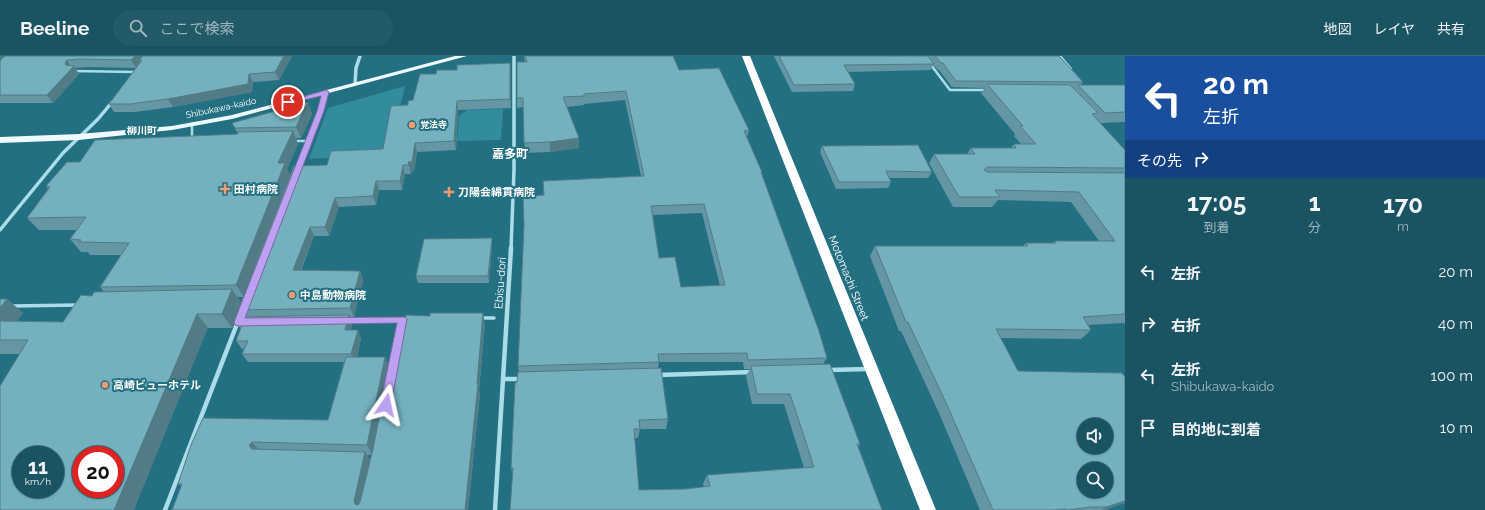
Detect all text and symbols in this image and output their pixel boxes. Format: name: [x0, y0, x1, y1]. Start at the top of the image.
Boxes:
search box: [113, 10, 393, 46]
text: Beeline: [20, 17, 89, 39]
icon: search: [127, 17, 149, 39]
text: ここで検索: [159, 20, 234, 38]
text: 地図: [1323, 21, 1351, 37]
text: レイヤ: [1373, 21, 1415, 37]
text: 共有: [1437, 21, 1465, 37]
text: 20 m: [1203, 68, 1269, 101]
icon: left: [1137, 72, 1189, 124]
pin: [271, 85, 305, 119]
icon: arrive: [277, 91, 299, 113]
street label: Shibukawa-kaido: [185, 96, 257, 120]
text: 左折: [1203, 106, 1239, 127]
marker: 覚法寺: [407, 120, 417, 130]
place label: 覚法寺: [420, 120, 447, 130]
district label: 柳川町: [126, 125, 157, 136]
district label: 嘉多町: [492, 147, 528, 161]
icon: right: [1190, 148, 1212, 170]
text: その先: [1137, 152, 1182, 170]
marker: 田村病院: [219, 183, 231, 195]
place label: 田村病院: [234, 183, 278, 196]
marker: 刀陽会綿貫病院: [443, 186, 455, 198]
place label: 刀陽会綿貫病院: [458, 186, 535, 199]
text: 17:05: [1187, 188, 1246, 217]
text: 1: [1309, 188, 1321, 217]
text: 170: [1383, 190, 1423, 219]
text: m: [1397, 219, 1409, 234]
text: 到着: [1204, 220, 1230, 235]
text: 分: [1308, 220, 1321, 235]
street label: Motomachi Street: [826, 234, 872, 323]
street label: Ebisu-dori: [492, 257, 509, 309]
icon: left: [1137, 261, 1159, 283]
text: 20 m: [1438, 263, 1473, 281]
text: 左折: [1171, 265, 1201, 283]
place label: 中島動物病院: [300, 289, 366, 302]
marker: 中島動物病院: [287, 290, 297, 300]
icon: right: [1137, 313, 1159, 335]
text: 40 m: [1438, 315, 1473, 333]
text: 右折: [1171, 317, 1201, 335]
text: 左折: [1171, 361, 1201, 379]
icon: left: [1137, 365, 1159, 387]
text: 100 m: [1431, 367, 1473, 385]
place label: 高崎ビューホテル: [113, 379, 201, 392]
text: Shibukawa-kaido: [1171, 379, 1274, 394]
marker: 高崎ビューホテル: [100, 380, 110, 390]
position arrow: [365, 384, 407, 426]
icon: arrive: [1137, 417, 1159, 439]
map controls: [1077, 418, 1113, 498]
button: sound: [1077, 418, 1113, 454]
text: 10 m: [1440, 419, 1473, 437]
text: 目的地に到着: [1171, 421, 1261, 439]
speed limit sign: 20: [72, 446, 124, 498]
text: 11: [28, 455, 48, 479]
button: search: [1077, 462, 1113, 498]
text: km/h: [25, 476, 51, 487]

